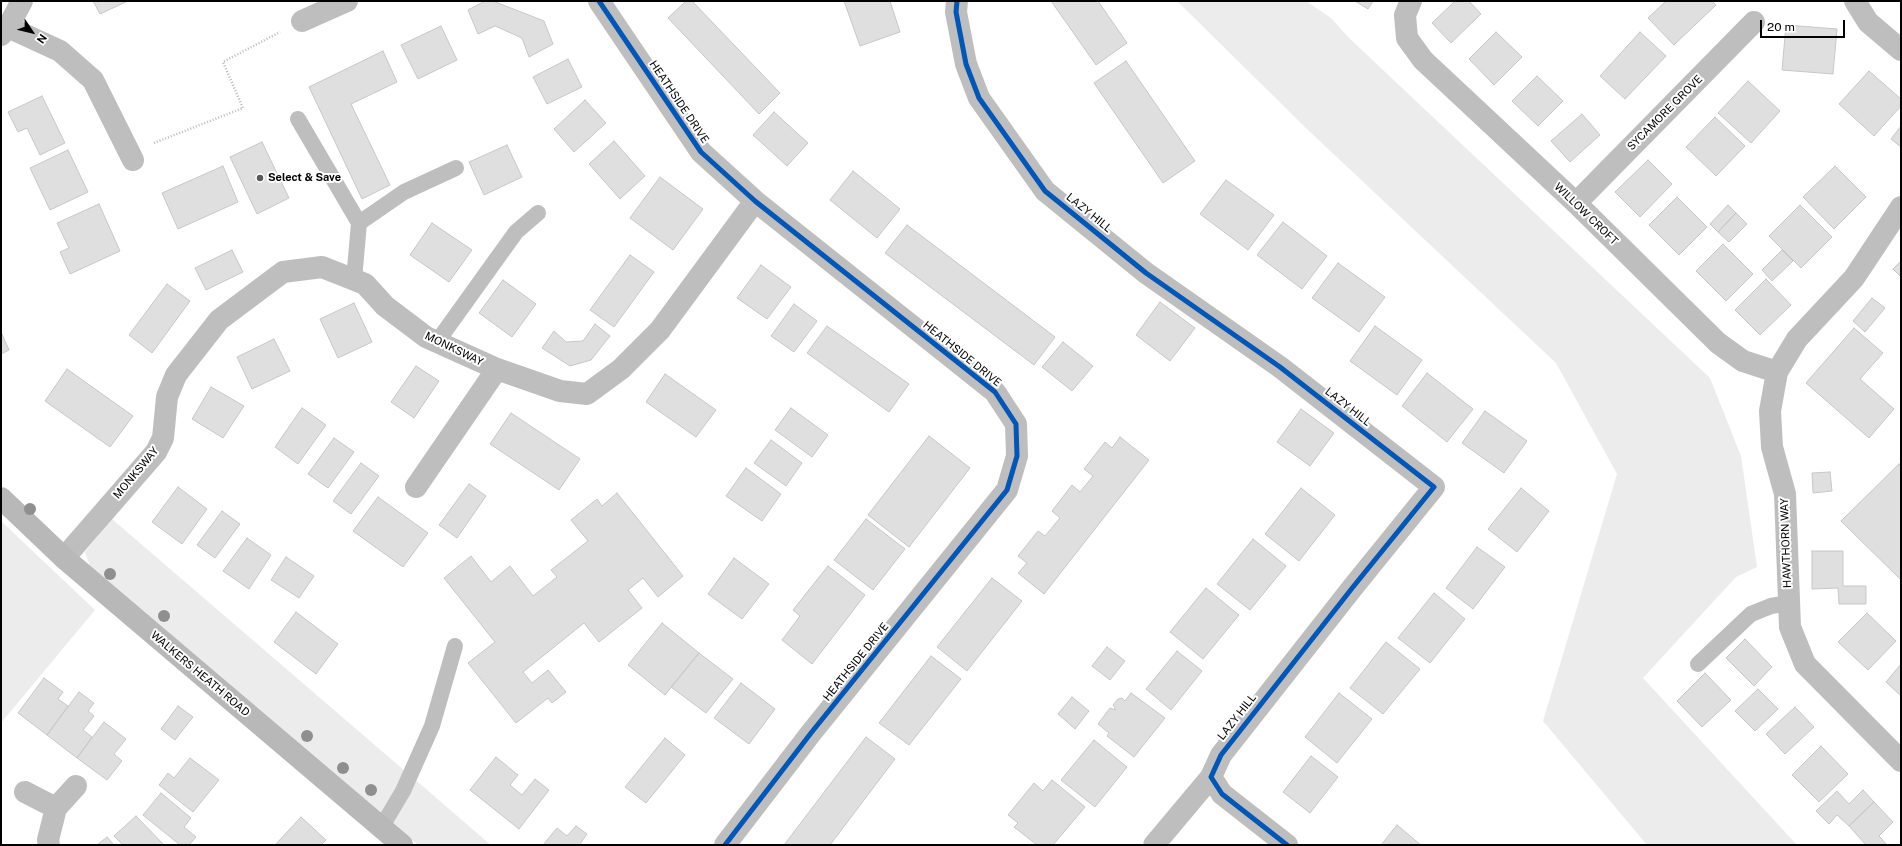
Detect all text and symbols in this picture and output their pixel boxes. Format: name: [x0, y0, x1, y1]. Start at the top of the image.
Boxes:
north arrow: [12, 12, 52, 52]
scale bar: [1762, 12, 1847, 38]
text: 20 m: [1767, 20, 1795, 34]
text: N: [34, 32, 49, 46]
street label: HEATHSIDE DRIVE: [646, 58, 712, 146]
street label: SYCAMORE GROVE: [1625, 73, 1705, 153]
place label: Select & Save: [268, 171, 341, 185]
marker: Select & Save: [255, 173, 265, 183]
street label: WILLOW CROFT: [1551, 180, 1621, 248]
street label: LAZY HILL: [1063, 191, 1115, 235]
street label: HEATHSIDE DRIVE: [920, 318, 1004, 390]
street label: MONKSWAY: [423, 329, 485, 369]
street label: LAZY HILL: [1322, 385, 1374, 429]
street label: MONKSWAY: [111, 445, 161, 501]
street label: HAWTHORN WAY: [1778, 498, 1794, 588]
street label: HEATHSIDE DRIVE: [820, 620, 892, 704]
street label: WALKERS HEATH ROAD: [148, 629, 252, 719]
street label: LAZY HILL: [1215, 691, 1259, 743]

